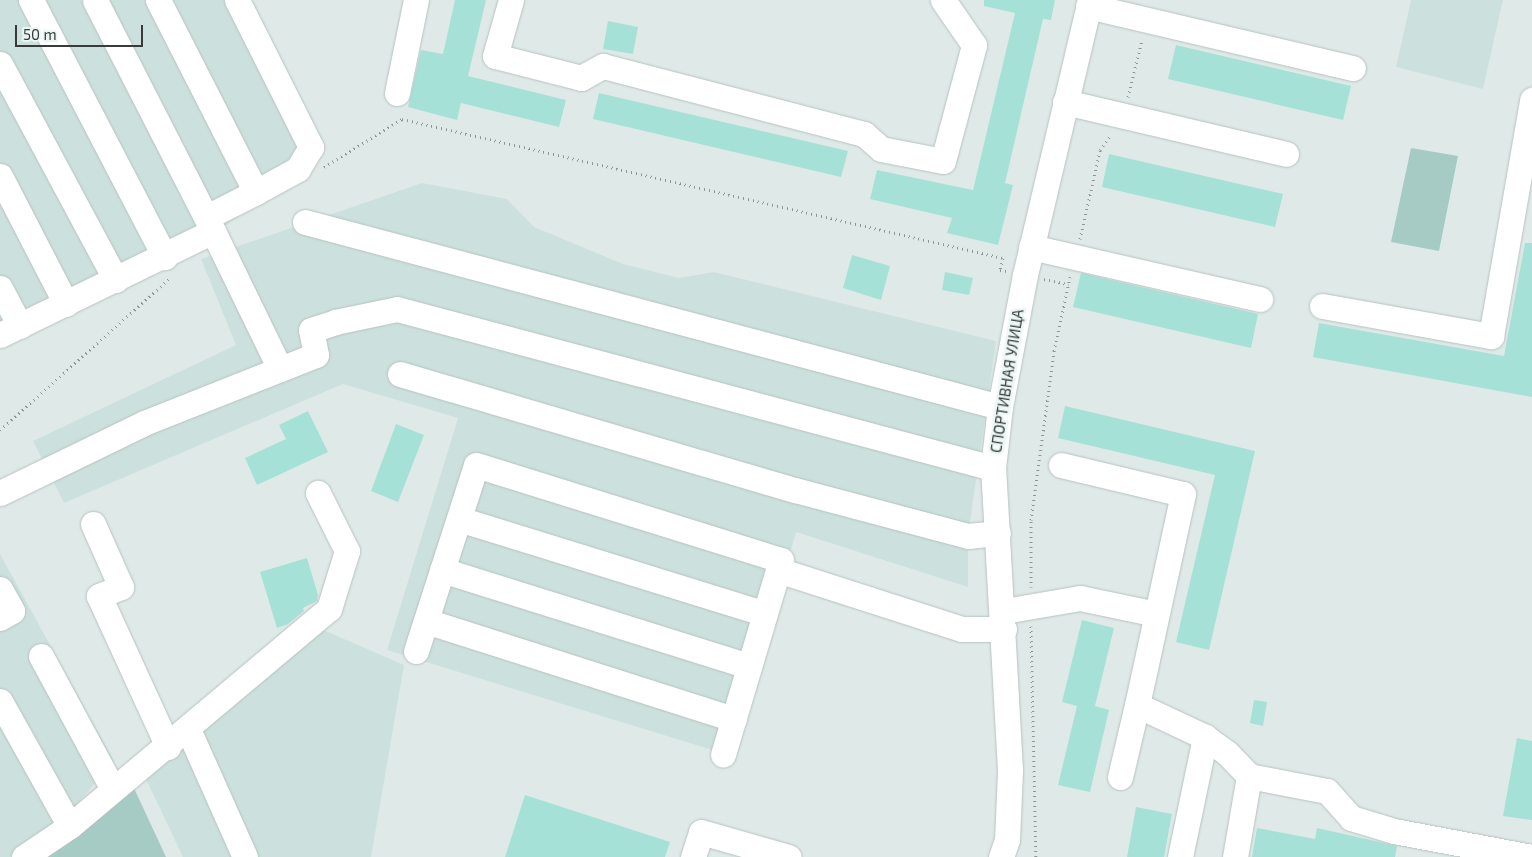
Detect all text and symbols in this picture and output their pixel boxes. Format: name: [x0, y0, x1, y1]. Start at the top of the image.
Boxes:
scale bar: [18, 15, 145, 47]
text: 50 m: [23, 25, 57, 43]
street label: СПОРТИВНАЯ УЛИЦА: [987, 308, 1027, 454]

